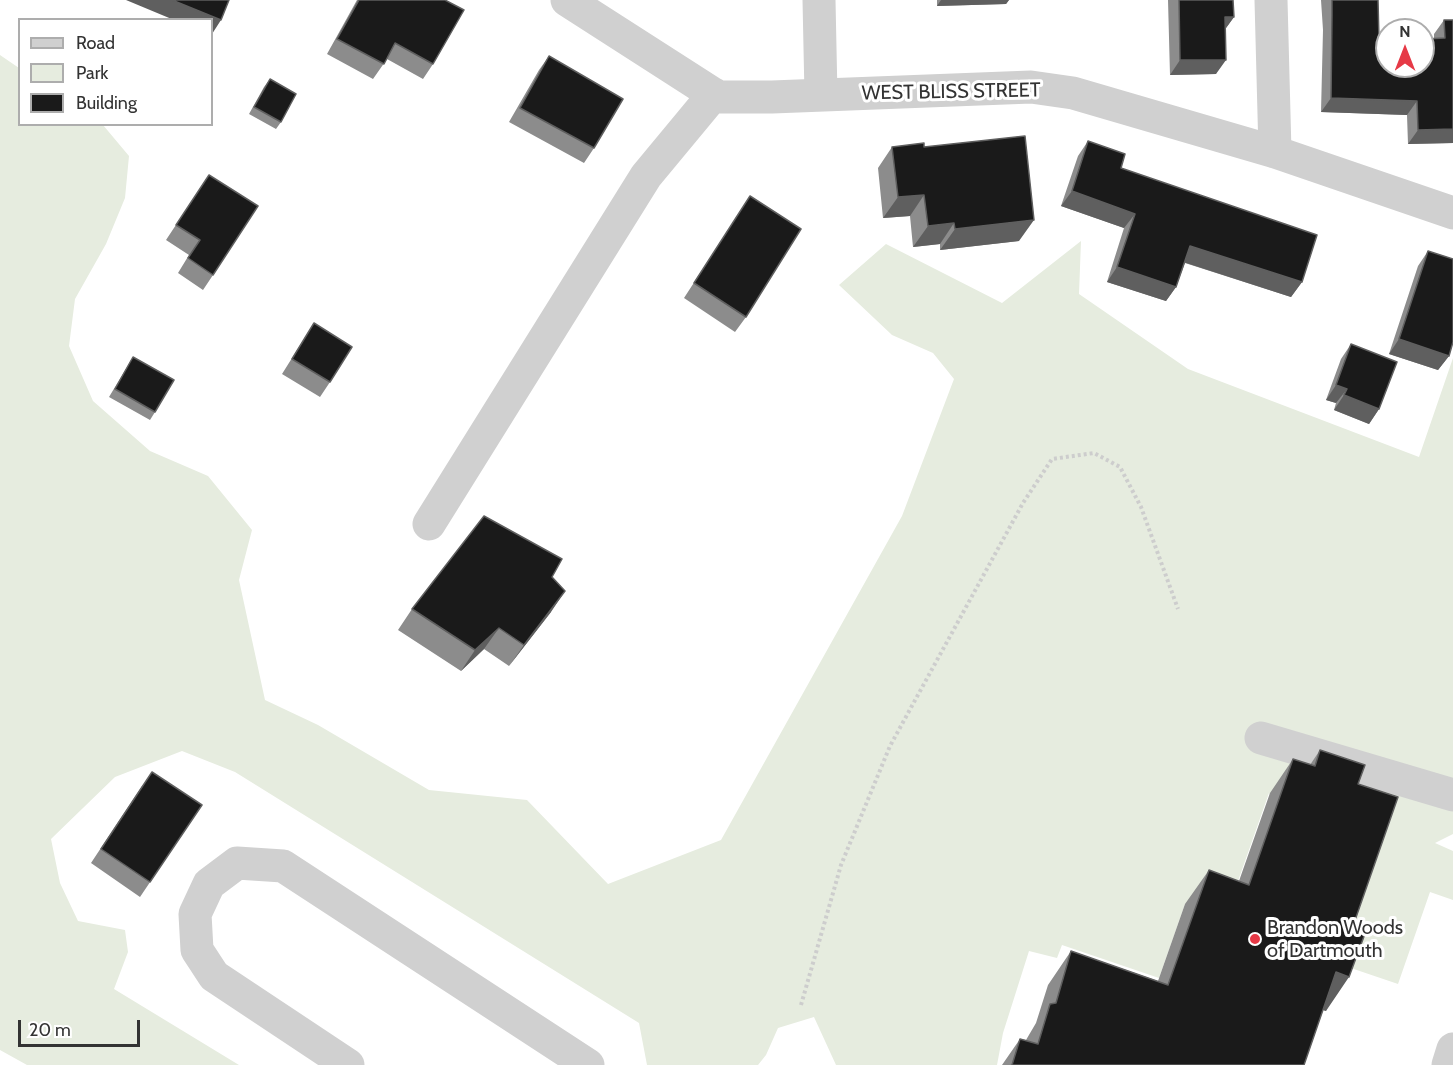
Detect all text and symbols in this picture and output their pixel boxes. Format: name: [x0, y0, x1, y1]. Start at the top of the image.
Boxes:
legend: [18, 18, 213, 126]
north arrow: [1375, 18, 1435, 78]
text: N: [1399, 22, 1411, 41]
text: Road: [76, 32, 115, 54]
text: Park: [76, 62, 108, 84]
street label: WEST BLISS STREET: [861, 78, 1041, 106]
text: Building: [76, 92, 137, 114]
place label: Brandon Woods of Dartmouth: [1267, 916, 1403, 963]
marker: Brandon Woods of Dartmouth: [1248, 932, 1262, 946]
scale bar: [21, 1008, 142, 1046]
text: 20 m: [29, 1019, 71, 1041]

